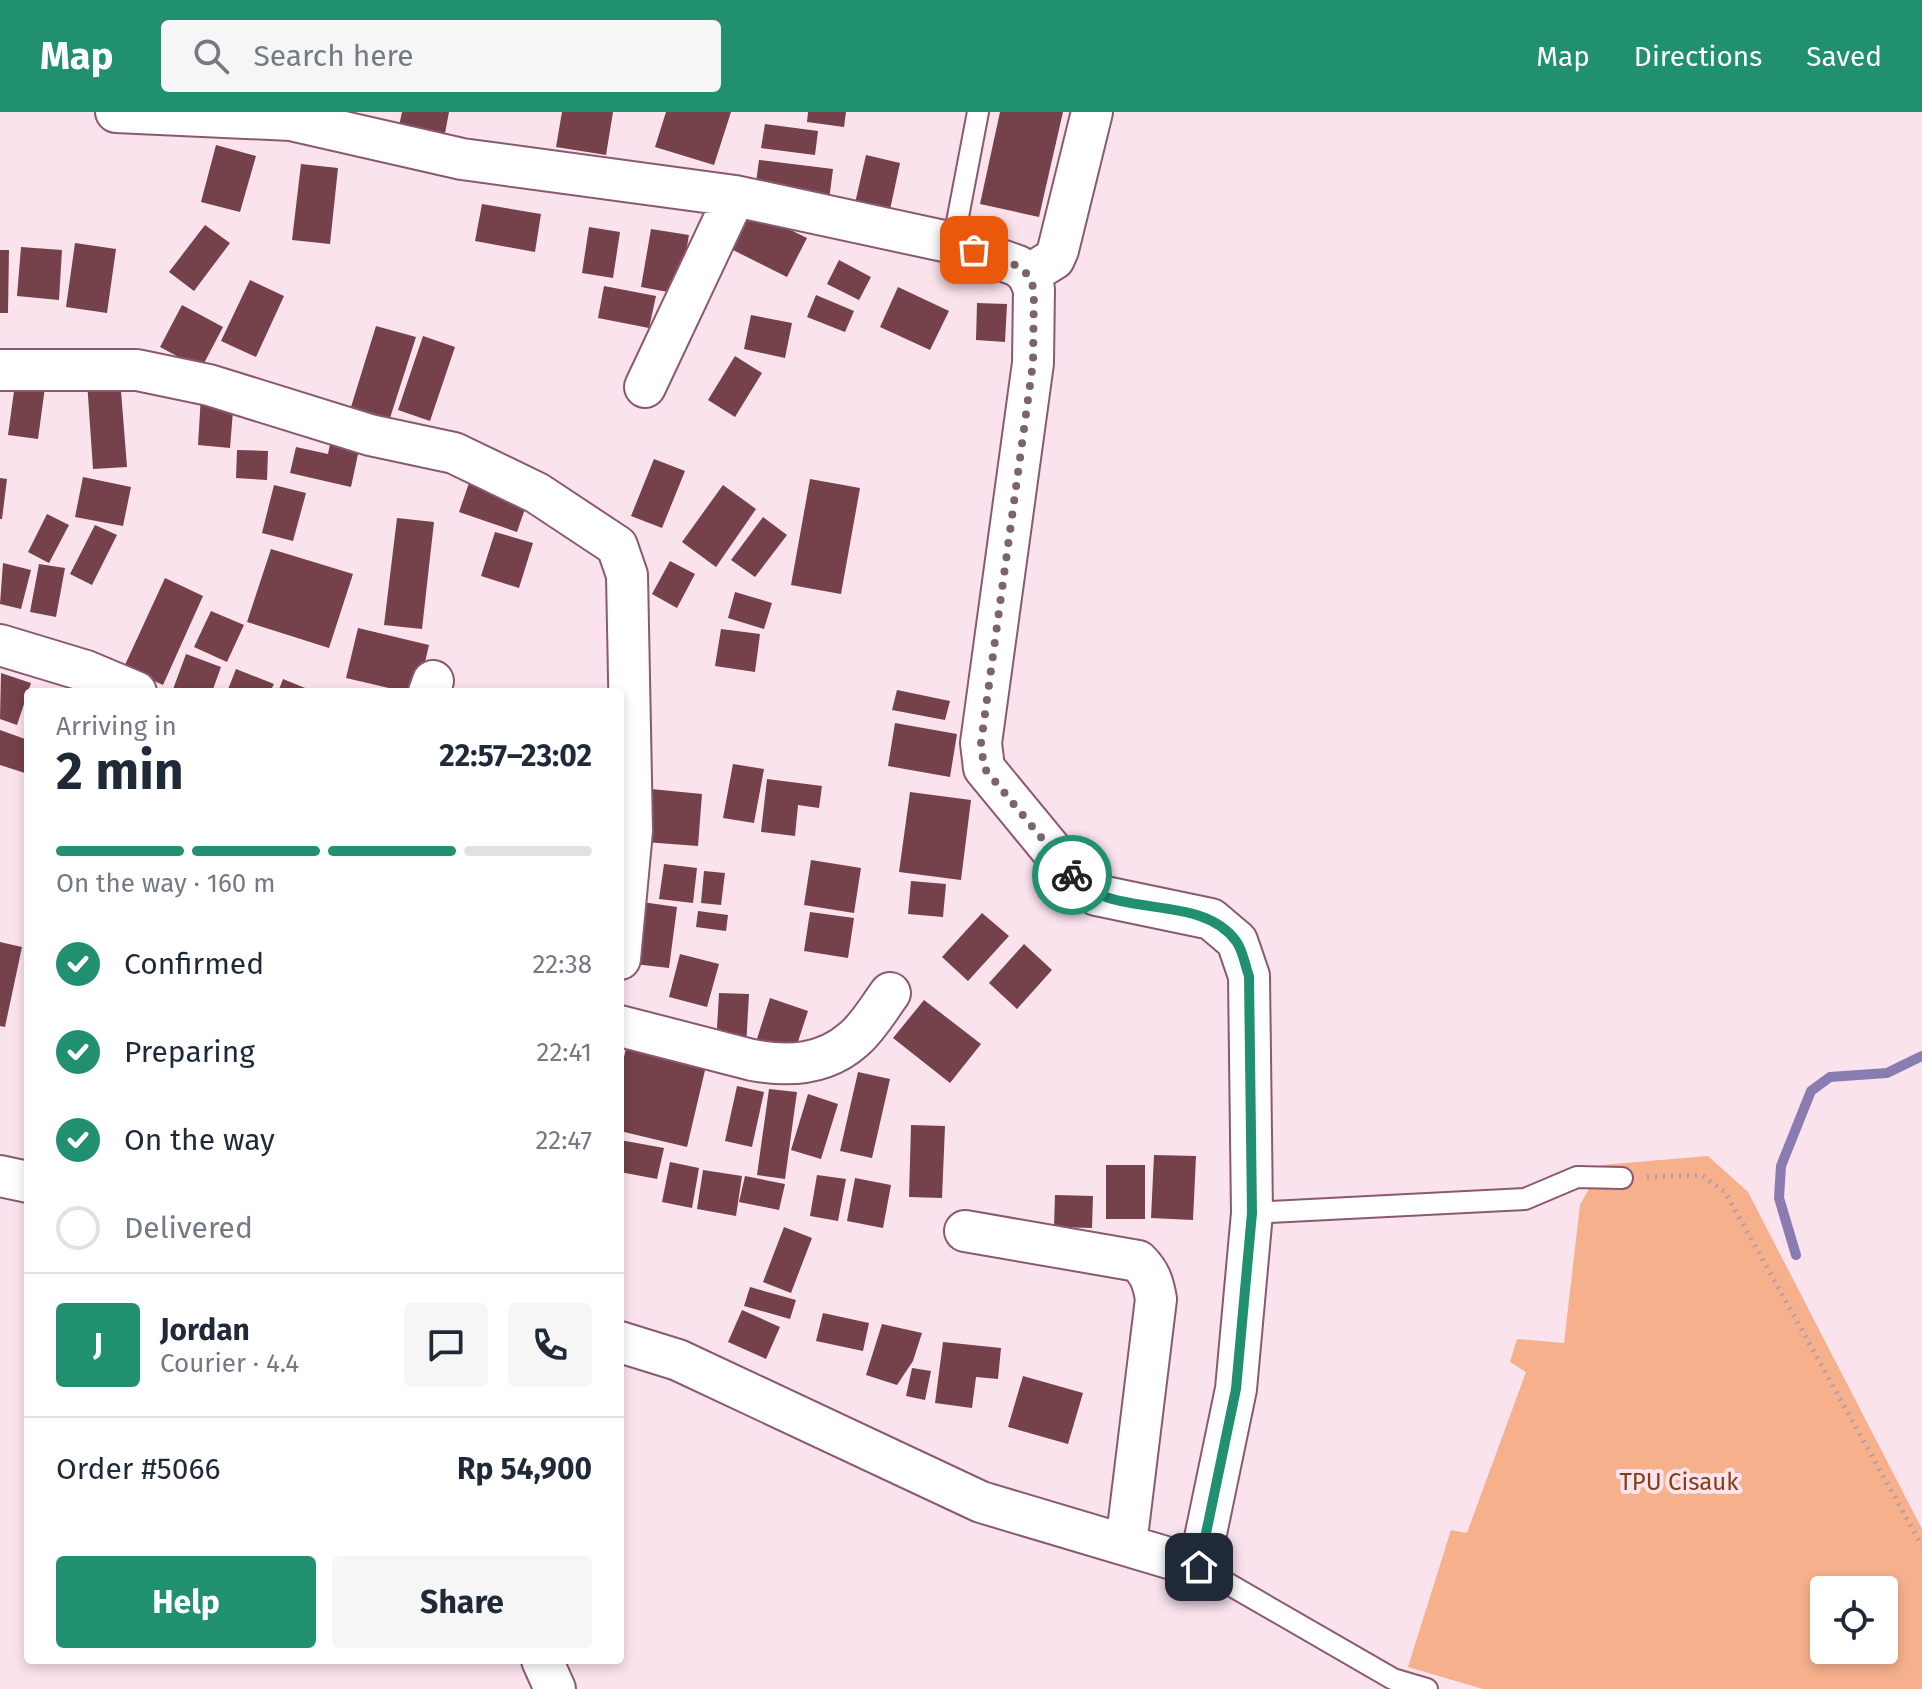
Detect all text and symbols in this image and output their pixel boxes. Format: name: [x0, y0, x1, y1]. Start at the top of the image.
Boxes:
search box: [161, 20, 721, 92]
text: Map: [40, 33, 113, 79]
icon: search: [189, 34, 233, 78]
text: Search here: [253, 38, 414, 74]
text: Map: [1536, 40, 1590, 73]
text: Directions: [1634, 40, 1762, 73]
text: Saved: [1806, 40, 1882, 73]
pin: [940, 216, 1008, 284]
icon: bag: [952, 228, 996, 272]
text: Arriving in: [56, 711, 177, 742]
text: 22:57–23:02: [439, 738, 592, 774]
text: 2 min: [56, 740, 184, 803]
courier: [1032, 835, 1112, 915]
icon: bike: [1050, 853, 1094, 897]
text: On the way · 160 m: [56, 868, 276, 899]
icon: check: [56, 942, 100, 986]
text: Confirmed: [124, 946, 264, 982]
text: 22:38: [532, 949, 592, 980]
icon: check: [56, 1030, 100, 1074]
text: Preparing: [124, 1034, 255, 1070]
text: 22:41: [537, 1037, 592, 1068]
icon: check: [56, 1118, 100, 1162]
text: On the way: [124, 1122, 275, 1158]
text: 22:47: [535, 1125, 592, 1156]
text: Delivered: [124, 1210, 253, 1246]
button: chat: [404, 1303, 488, 1387]
button: phone: [508, 1303, 592, 1387]
text: Jordan: [160, 1312, 250, 1348]
text: J: [93, 1327, 103, 1363]
text: Courier · 4.4: [160, 1348, 299, 1379]
text: Order #5066: [56, 1451, 221, 1487]
text: Rp 54,900: [457, 1451, 592, 1487]
park label: TPU Cisauk: [1619, 1468, 1739, 1496]
pin: [1165, 1533, 1233, 1601]
icon: home: [1177, 1545, 1221, 1589]
button: Help: [56, 1556, 316, 1648]
button: Share: [332, 1556, 592, 1648]
map controls: [1810, 1576, 1898, 1664]
button: locate: [1810, 1576, 1898, 1664]

